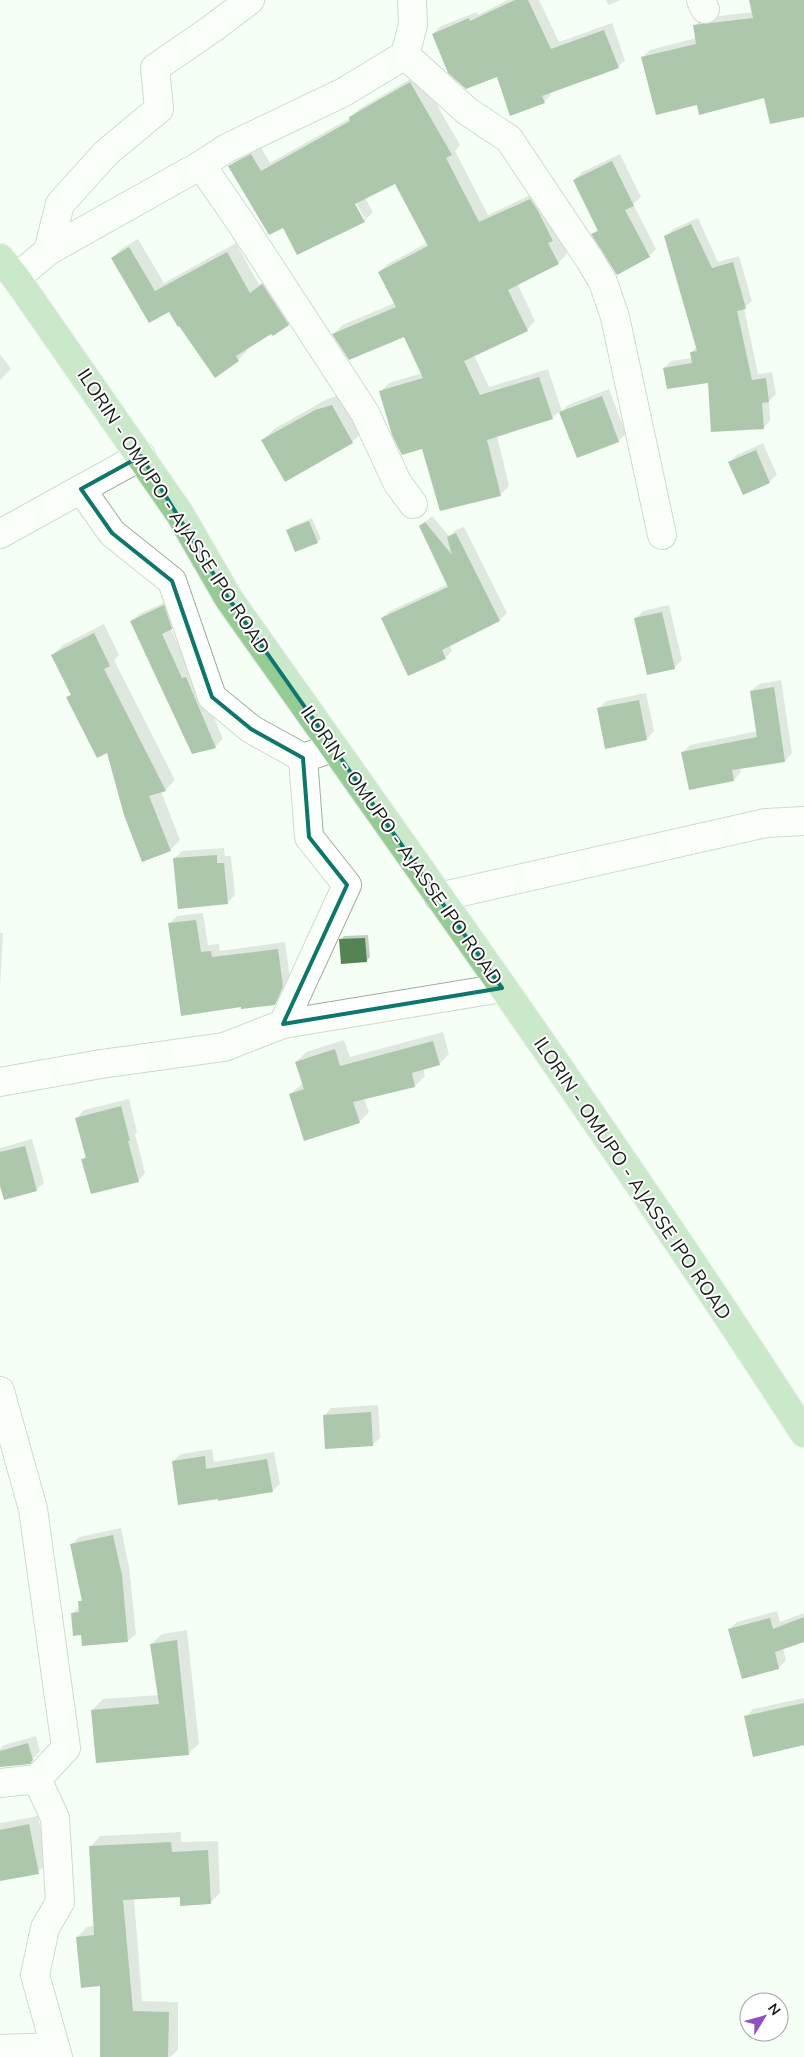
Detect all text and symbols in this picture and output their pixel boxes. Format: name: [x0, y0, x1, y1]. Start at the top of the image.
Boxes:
street label: ILORIN - OMUPO - AJASSE IPO ROAD: [72, 364, 276, 658]
street label: ILORIN - OMUPO - AJASSE IPO ROAD: [296, 700, 508, 990]
street label: ILORIN - OMUPO - AJASSE IPO ROAD: [529, 1032, 737, 1324]
north arrow: [739, 1992, 789, 2042]
text: N: [764, 2000, 785, 2019]

